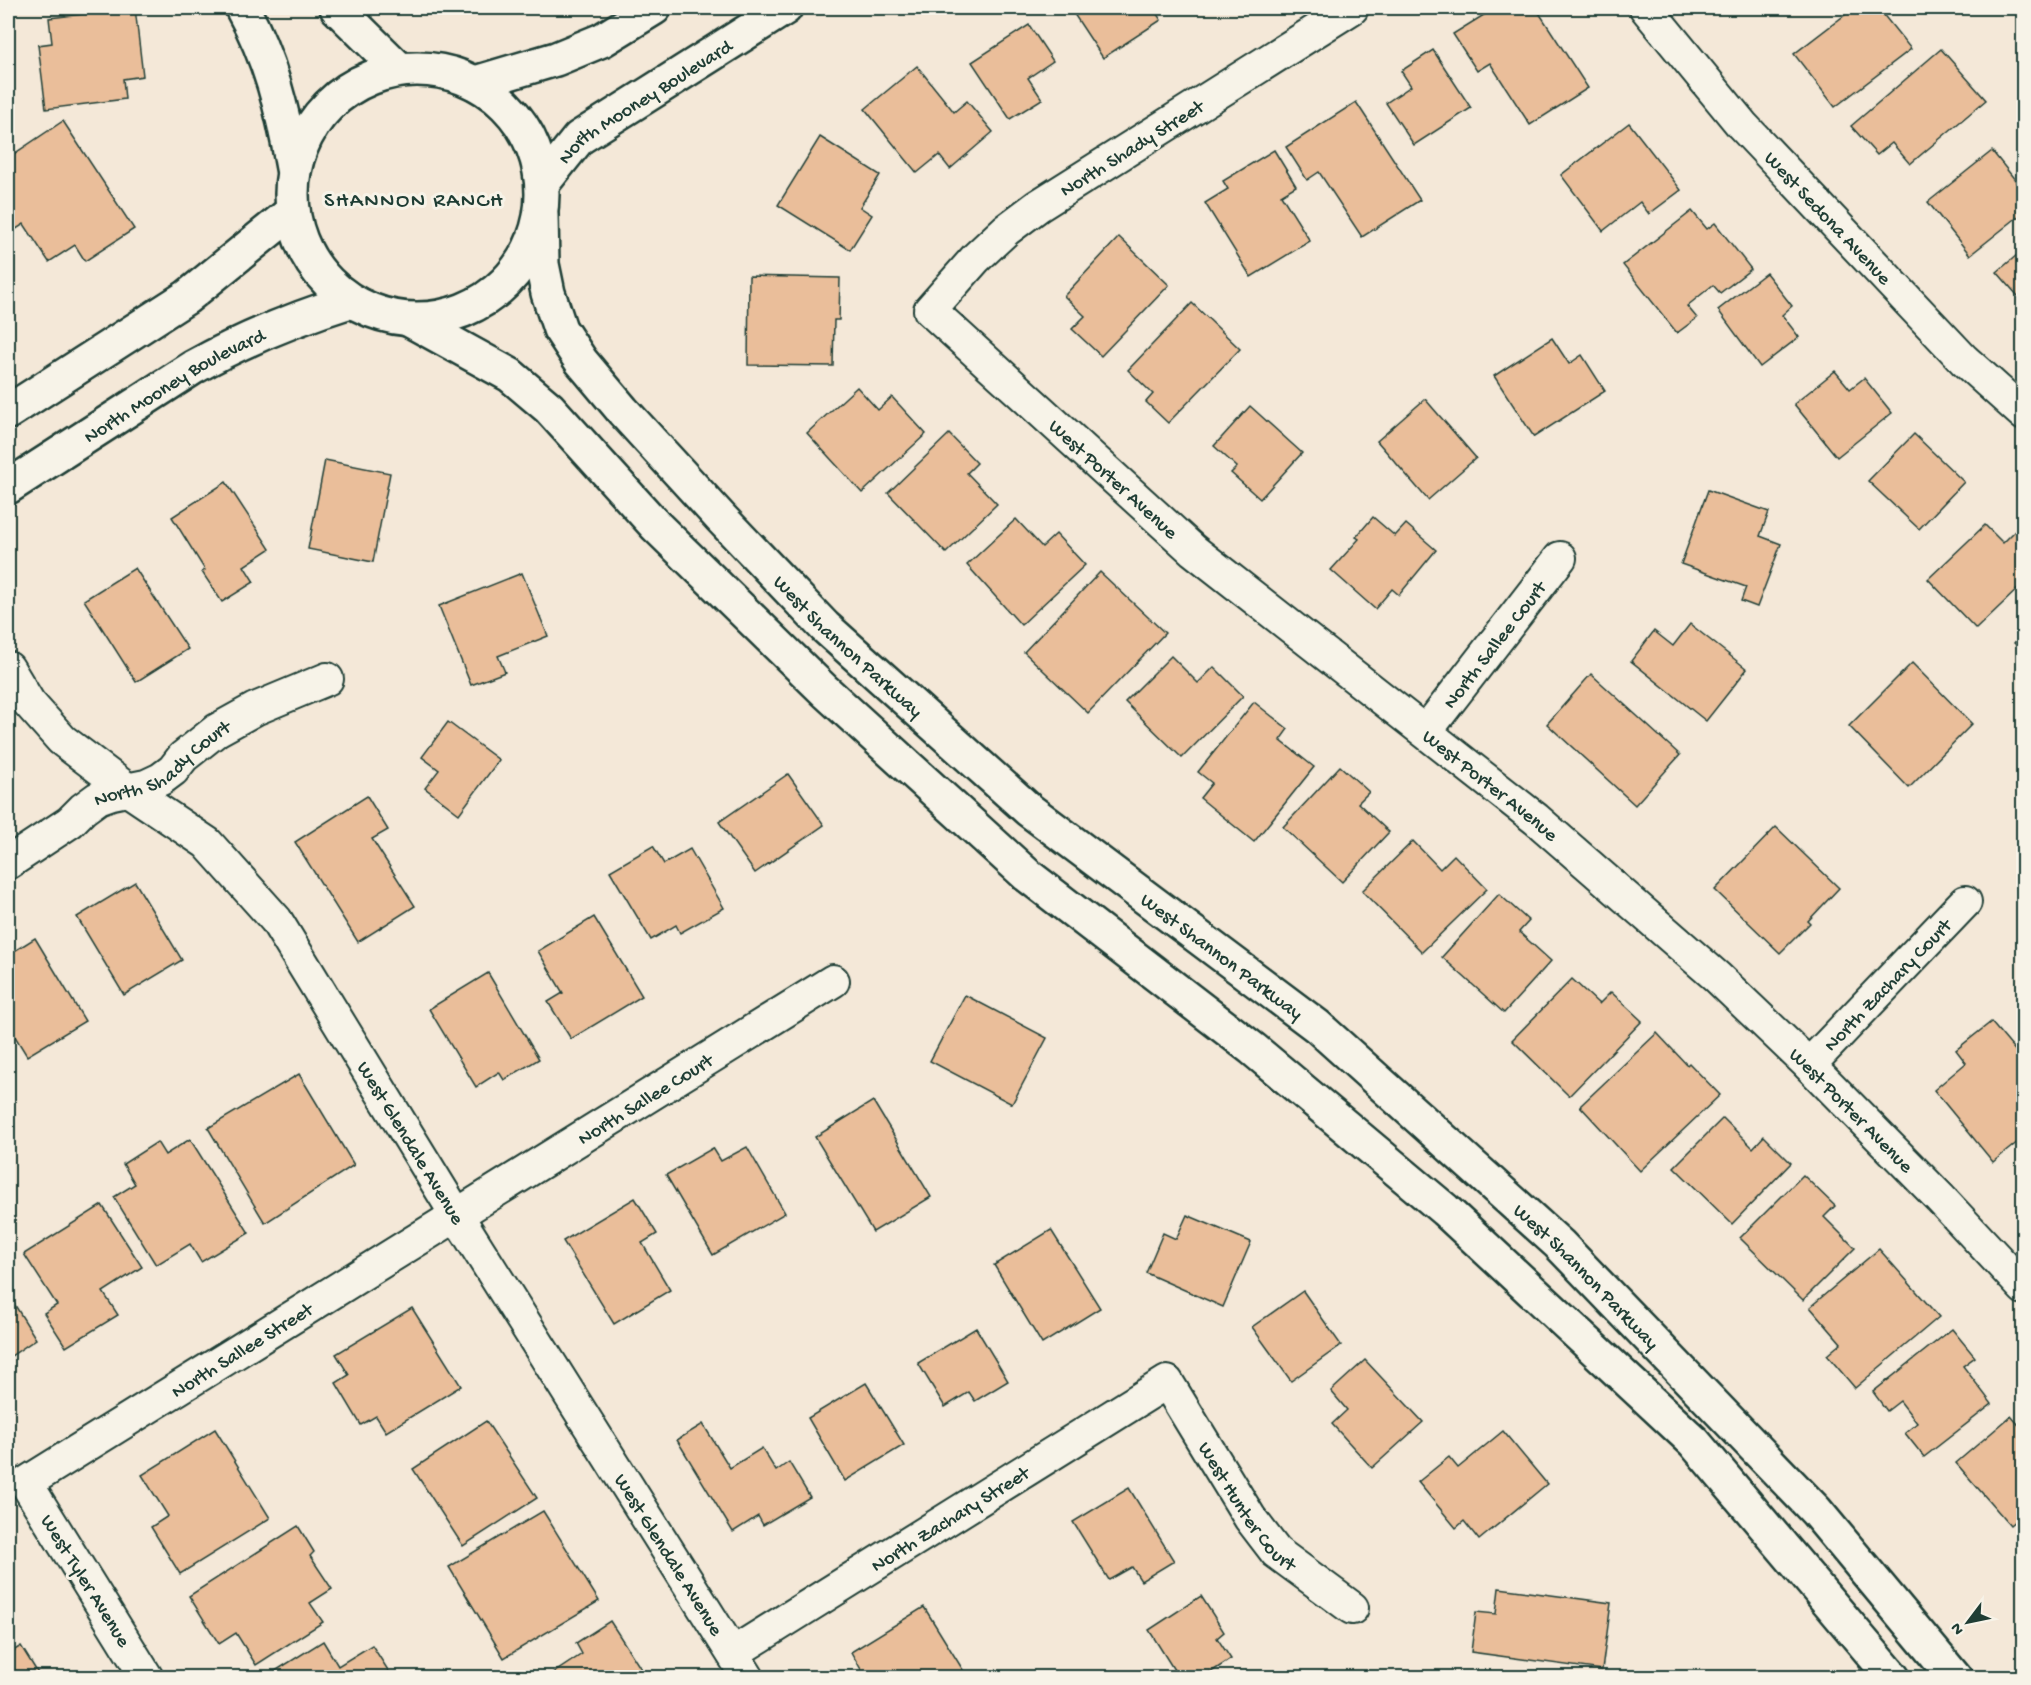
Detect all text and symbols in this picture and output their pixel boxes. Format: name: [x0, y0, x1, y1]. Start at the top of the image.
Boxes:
street label: North Mooney Boulevard: [555, 35, 739, 170]
street label: North Shady Street: [1057, 96, 1210, 203]
street label: West Sedona Avenue: [1758, 148, 1895, 291]
district label: SHANNON RANCH: [324, 189, 504, 215]
street label: North Mooney Boulevard: [81, 325, 271, 450]
street label: West Porter Avenue: [1042, 416, 1182, 546]
street label: West Shannon Parkway: [767, 572, 926, 724]
street label: North Sallee Court: [1440, 577, 1554, 714]
street label: North Shady Court: [91, 716, 237, 814]
street label: West Porter Avenue: [1417, 726, 1562, 848]
street label: West Shannon Parkway: [1135, 890, 1306, 1026]
street label: North Zachary Court: [1820, 914, 1959, 1057]
street label: West Porter Avenue: [1783, 1044, 1917, 1179]
street label: North Sallee Court: [575, 1050, 720, 1152]
street label: West Glendale Avenue: [350, 1058, 468, 1230]
street label: West Shannon Parkway: [1507, 1200, 1663, 1356]
street label: North Sallee Street: [168, 1298, 320, 1405]
street label: West Hunter Court: [1191, 1439, 1301, 1579]
street label: North Zachary Street: [868, 1462, 1036, 1579]
street label: West Glendale Avenue: [607, 1470, 727, 1642]
street label: West Tyler Avenue: [34, 1511, 134, 1653]
north arrow: [1938, 1592, 1998, 1652]
text: N: [1947, 1618, 1969, 1638]

